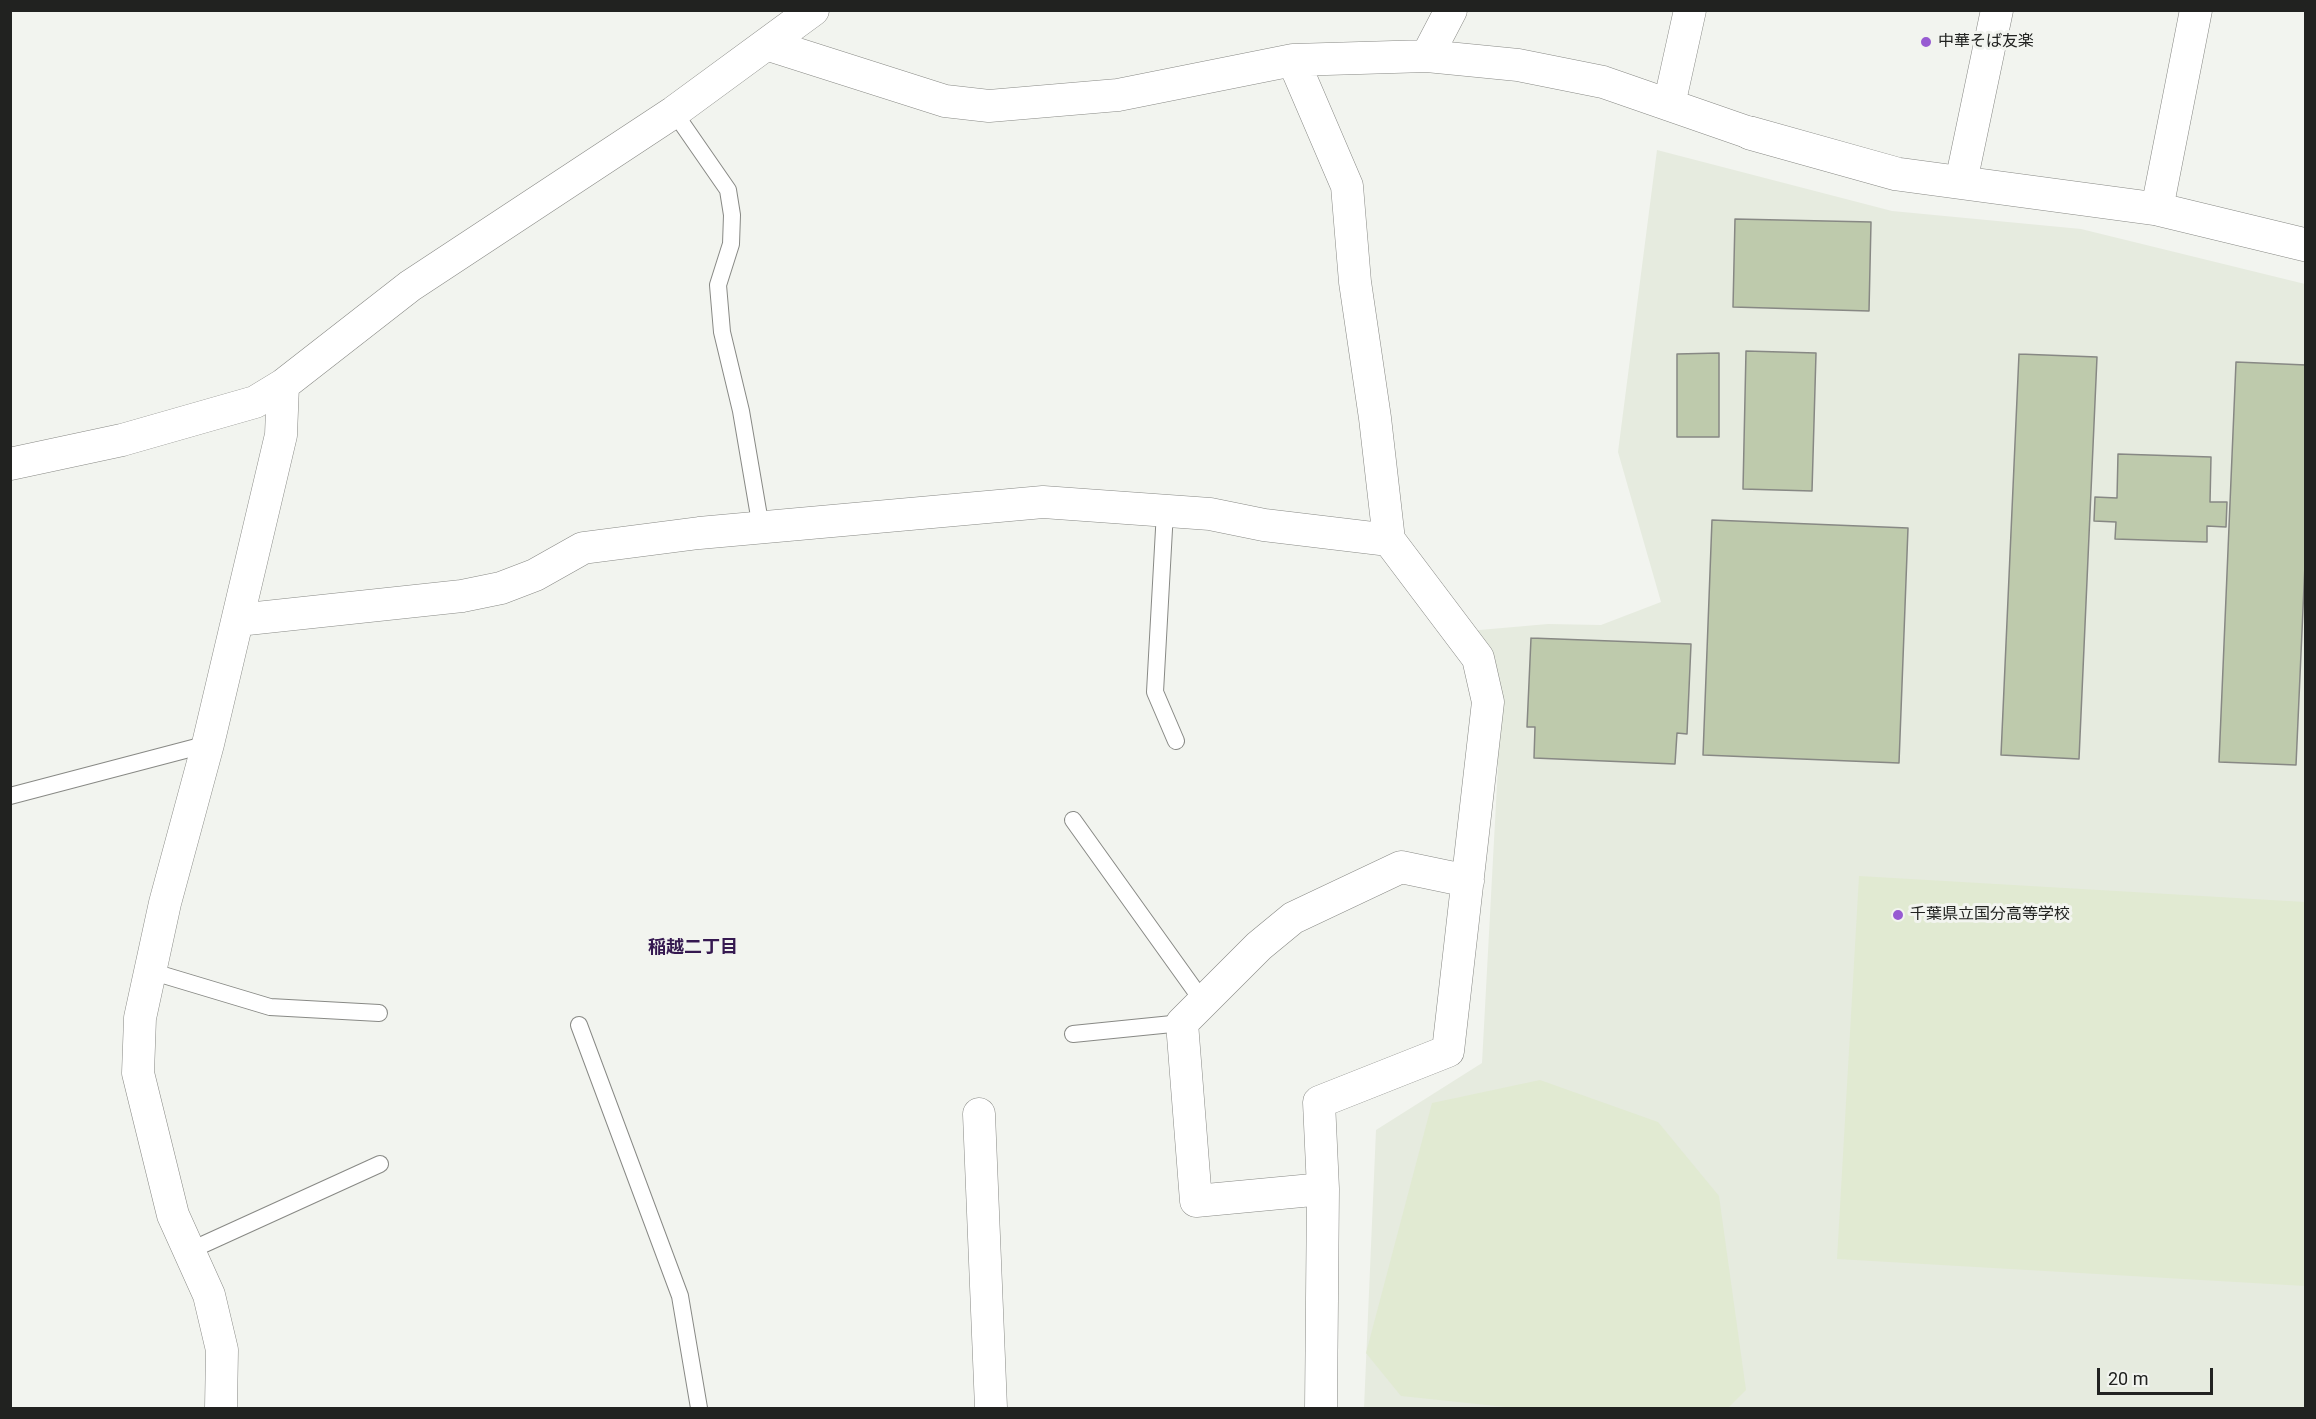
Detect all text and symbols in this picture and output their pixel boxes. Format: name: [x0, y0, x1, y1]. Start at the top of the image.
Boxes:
place label: 中華そば友楽: [1938, 32, 2034, 52]
marker: 中華そば友楽: [1919, 35, 1933, 49]
place label: 千葉県立国分高等学校: [1910, 905, 2070, 925]
marker: 千葉県立国分高等学校: [1891, 908, 1905, 922]
district label: 稲越二丁目: [648, 937, 738, 959]
scale bar: [2100, 1356, 2216, 1394]
text: 20 m: [2108, 1368, 2148, 1389]

